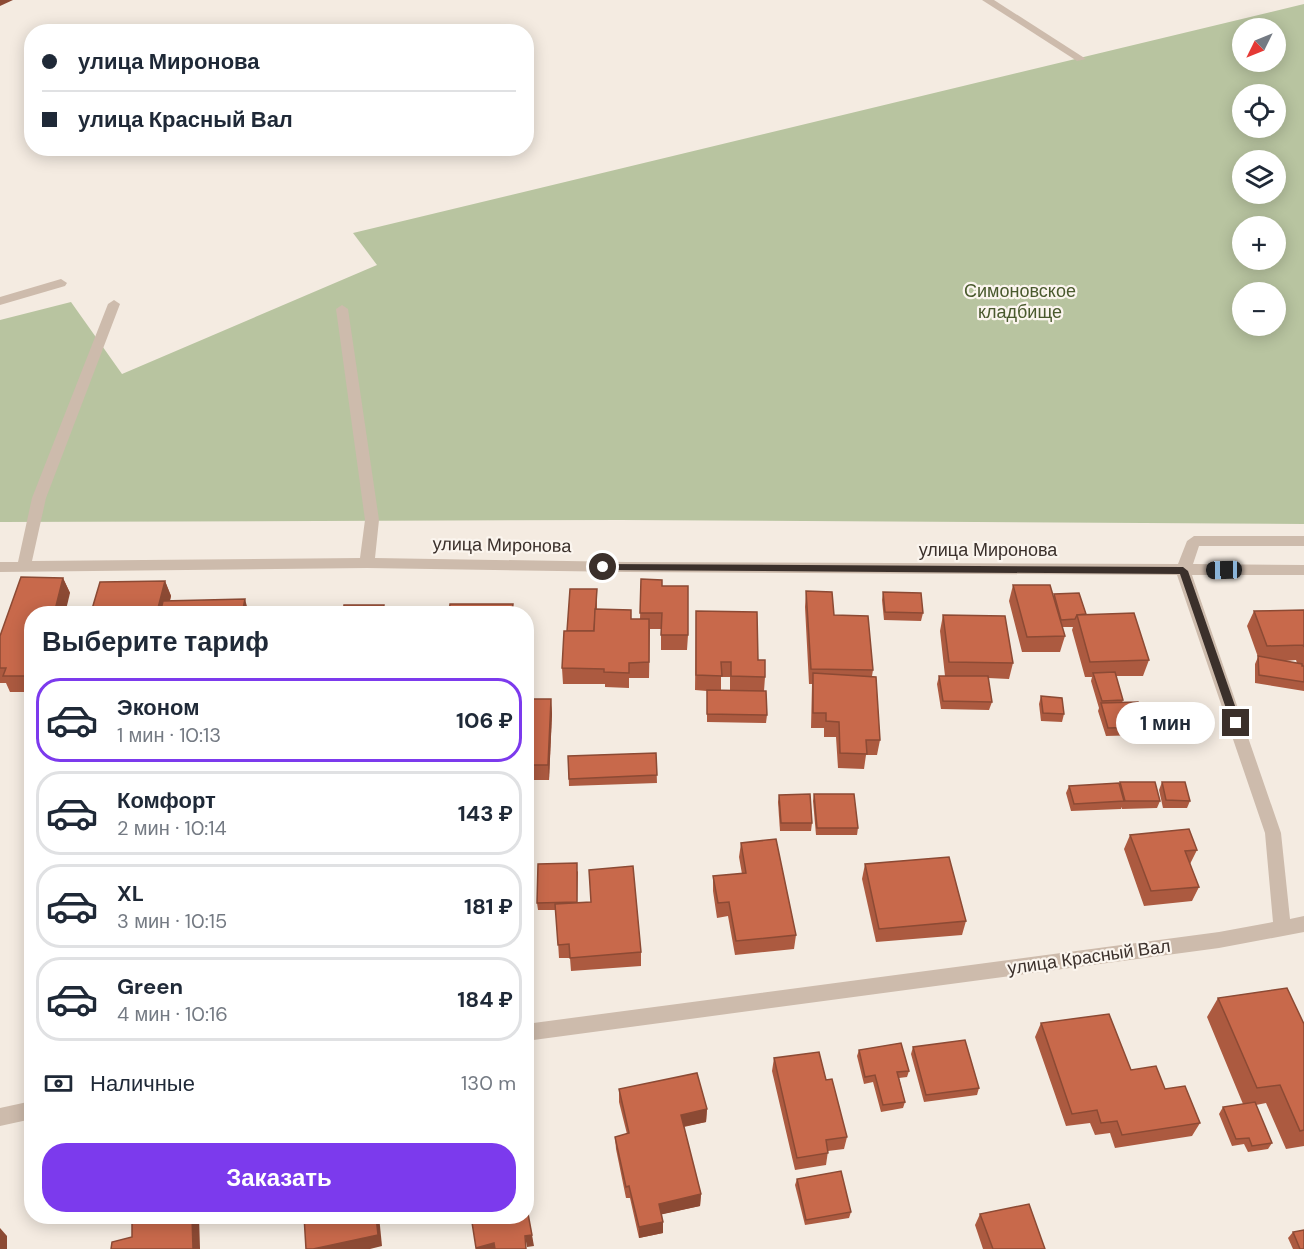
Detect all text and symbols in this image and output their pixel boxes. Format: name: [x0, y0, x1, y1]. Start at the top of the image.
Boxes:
north arrow: [1232, 18, 1286, 72]
map controls: [1232, 18, 1286, 336]
text: улица Миронова: [78, 47, 260, 76]
button: locate: [1232, 84, 1286, 138]
text: улица Красный Вал: [78, 105, 293, 134]
button: layers: [1232, 150, 1286, 204]
button: +: [1232, 216, 1286, 270]
park label: Симоновское кладбище: [964, 279, 1076, 324]
button: −: [1232, 282, 1286, 336]
street label: улица Миронова: [432, 532, 573, 558]
street label: улица Миронова: [919, 538, 1058, 562]
route start: [589, 553, 616, 580]
car: [1206, 561, 1242, 579]
text: Выберите тариф: [42, 624, 269, 659]
icon: car: [45, 693, 99, 747]
text: Эконом: [117, 693, 200, 722]
callout: 1 мин: [1116, 702, 1215, 744]
text: 106 ₽: [456, 706, 513, 735]
route end: [1222, 709, 1249, 736]
text: 1 мин: [1140, 710, 1191, 736]
text: 1 мин · 10:13: [117, 722, 221, 748]
icon: car: [45, 786, 99, 840]
text: Комфорт: [117, 786, 216, 815]
text: 143 ₽: [458, 799, 513, 828]
text: 2 мин · 10:14: [117, 815, 227, 841]
icon: car: [45, 879, 99, 933]
text: XL: [117, 879, 144, 908]
text: 181 ₽: [464, 892, 513, 921]
text: 3 мин · 10:15: [117, 908, 227, 934]
street label: улица Красный Вал: [1006, 934, 1172, 980]
icon: car: [45, 972, 99, 1026]
text: Green: [117, 972, 183, 1001]
text: 184 ₽: [457, 985, 513, 1014]
text: 4 мин · 10:16: [117, 1001, 228, 1027]
icon: cash: [42, 1067, 75, 1100]
text: Наличные: [90, 1069, 195, 1098]
text: 130 m: [461, 1070, 516, 1096]
button: Заказать: [42, 1143, 516, 1212]

